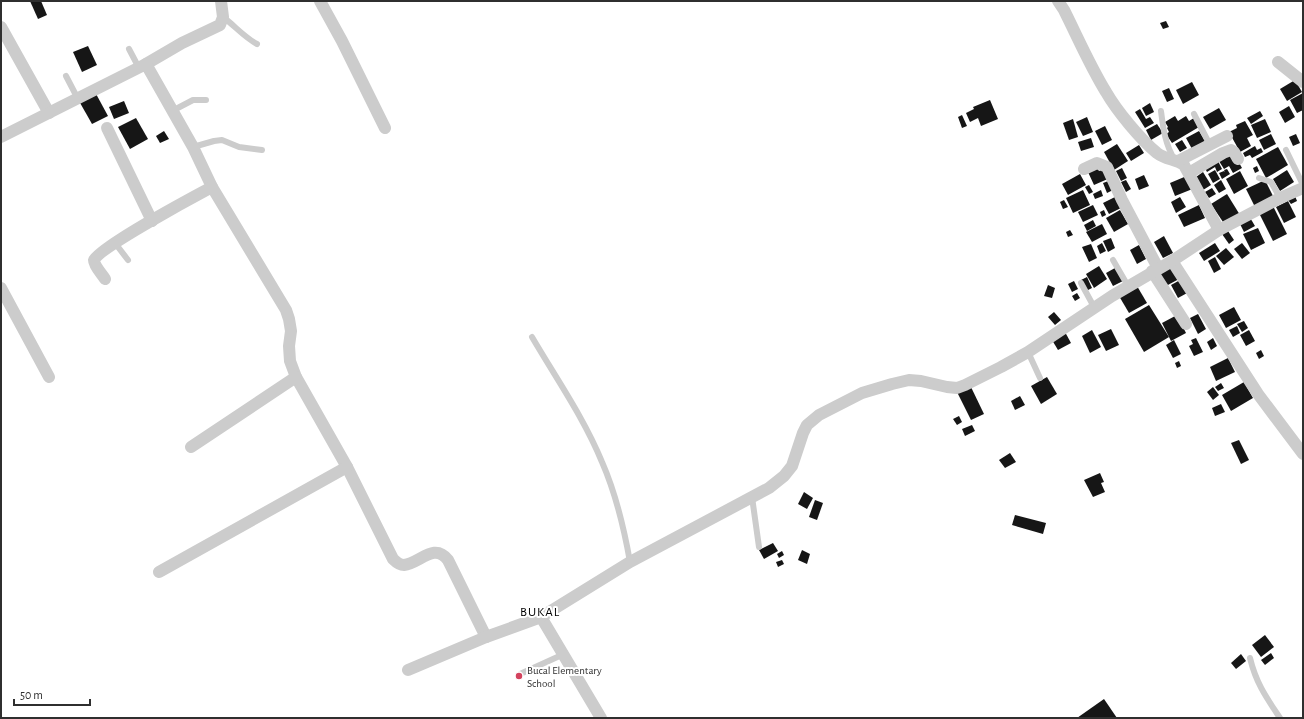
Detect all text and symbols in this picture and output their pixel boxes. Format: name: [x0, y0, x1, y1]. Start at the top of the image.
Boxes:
district label: BUKAL: [520, 606, 560, 619]
place label: Bucal Elementary School: [527, 665, 602, 689]
marker: Bucal Elementary School: [514, 671, 524, 681]
scale bar: [14, 681, 90, 707]
text: 50 m: [20, 689, 43, 701]

